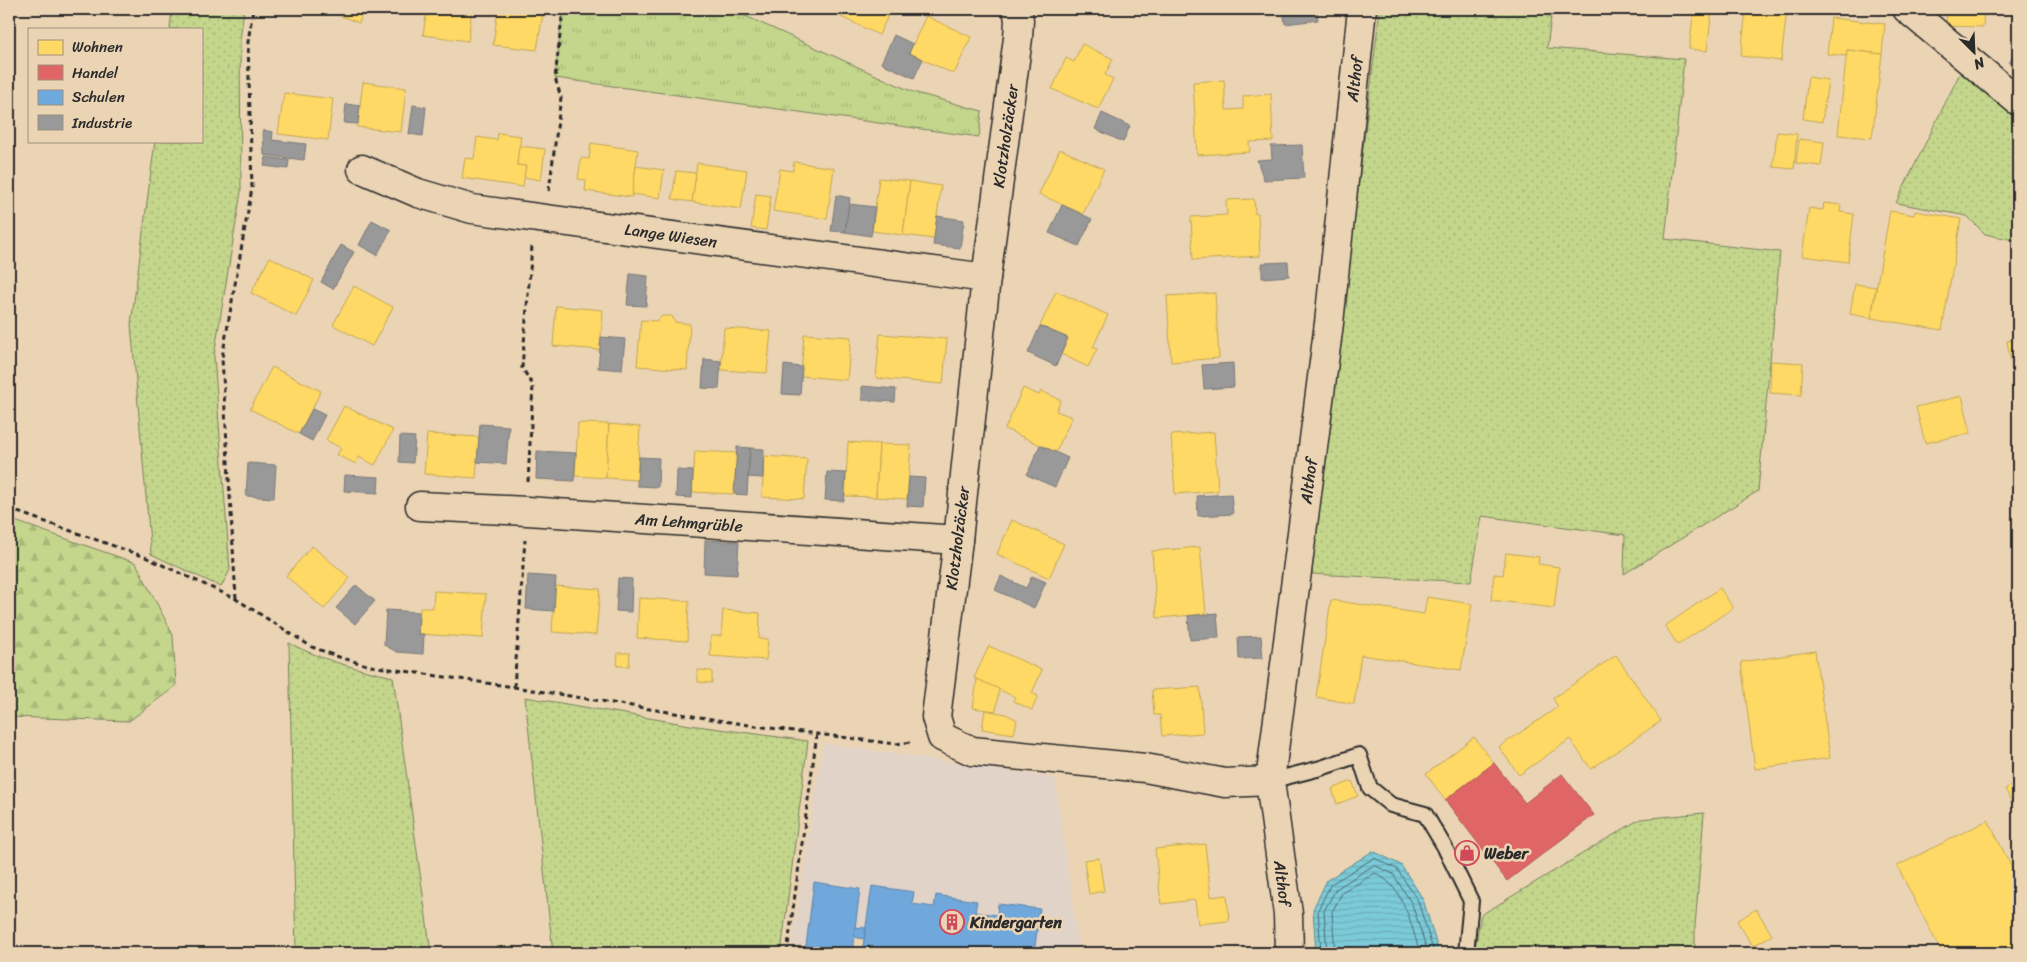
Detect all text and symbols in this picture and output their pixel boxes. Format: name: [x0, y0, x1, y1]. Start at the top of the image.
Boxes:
legend: [28, 28, 202, 142]
north arrow: [1950, 28, 2000, 78]
text: Wohnen: [72, 34, 123, 60]
text: N: [1969, 50, 1990, 77]
street label: Althof: [1338, 53, 1372, 104]
text: Handel: [72, 60, 119, 86]
street label: Klotzholzäcker: [984, 81, 1027, 190]
text: Schulen: [72, 84, 125, 110]
text: Industrie: [71, 110, 132, 136]
street label: Lange Wiesen: [623, 215, 719, 256]
street label: Althof: [1291, 455, 1326, 506]
street label: Klotzholzäcker: [937, 483, 978, 592]
street label: Am Lehmgrüble: [633, 504, 744, 541]
place label: Weber: [1484, 839, 1530, 868]
shop icon: Weber: [1454, 840, 1480, 866]
street label: Althof: [1265, 857, 1300, 910]
place label: Kindergarten: [969, 908, 1062, 937]
building icon: Kindergarten: [939, 909, 965, 935]

